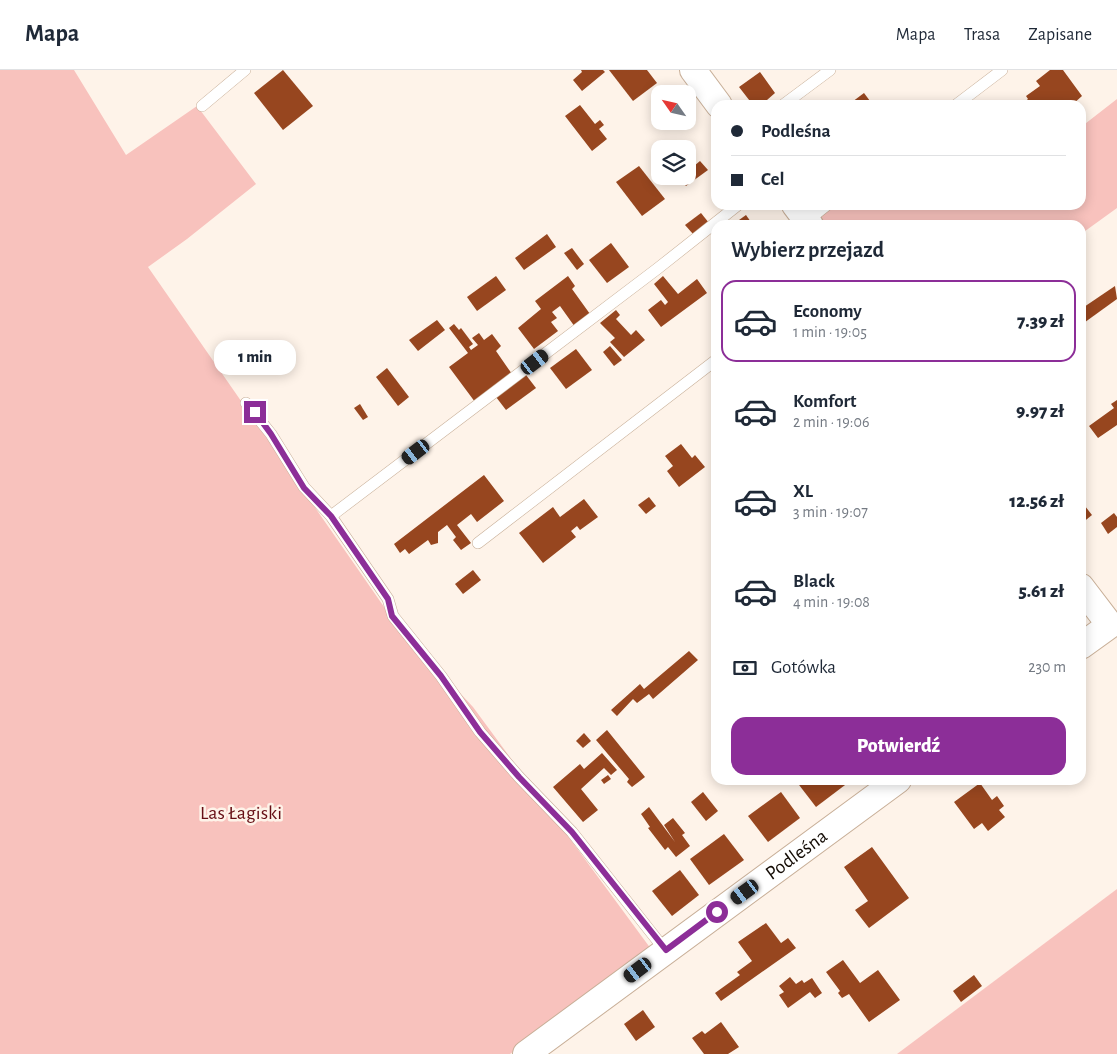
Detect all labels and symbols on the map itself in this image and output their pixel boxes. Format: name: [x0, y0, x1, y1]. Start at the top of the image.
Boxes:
north arrow: [651, 85, 696, 130]
callout: 1 min: [214, 340, 296, 374]
car: [518, 347, 551, 377]
route end: [244, 401, 266, 423]
car: [399, 437, 432, 467]
park label: Las Łagiski: [200, 803, 282, 823]
street label: Podleśna: [762, 826, 831, 884]
car: [728, 877, 761, 907]
route start: [706, 901, 728, 923]
car: [621, 955, 654, 985]

